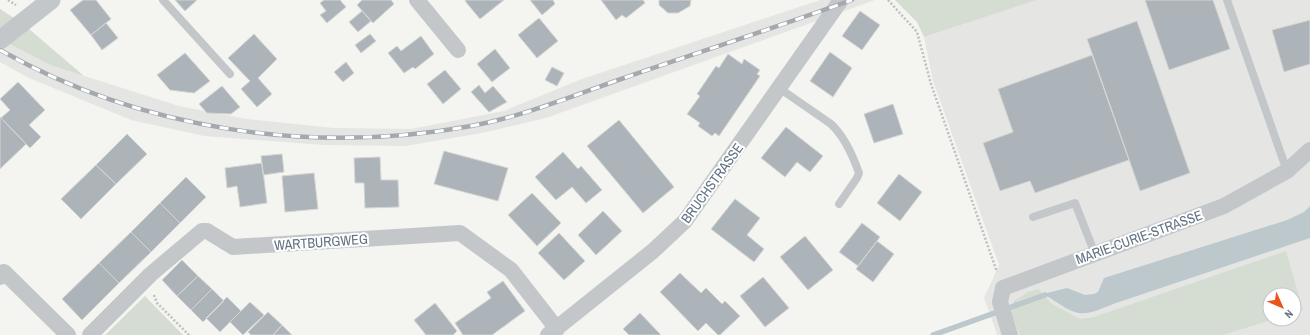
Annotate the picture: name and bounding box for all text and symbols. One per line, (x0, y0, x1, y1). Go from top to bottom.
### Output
street label: BRUCHSTRASSE (677, 140, 747, 226)
street label: MARIE-CURIE-STRASSE (1073, 206, 1205, 268)
street label: WARTBURGWEG (274, 230, 368, 254)
north arrow (1262, 287, 1302, 327)
text: N (1282, 307, 1296, 321)

